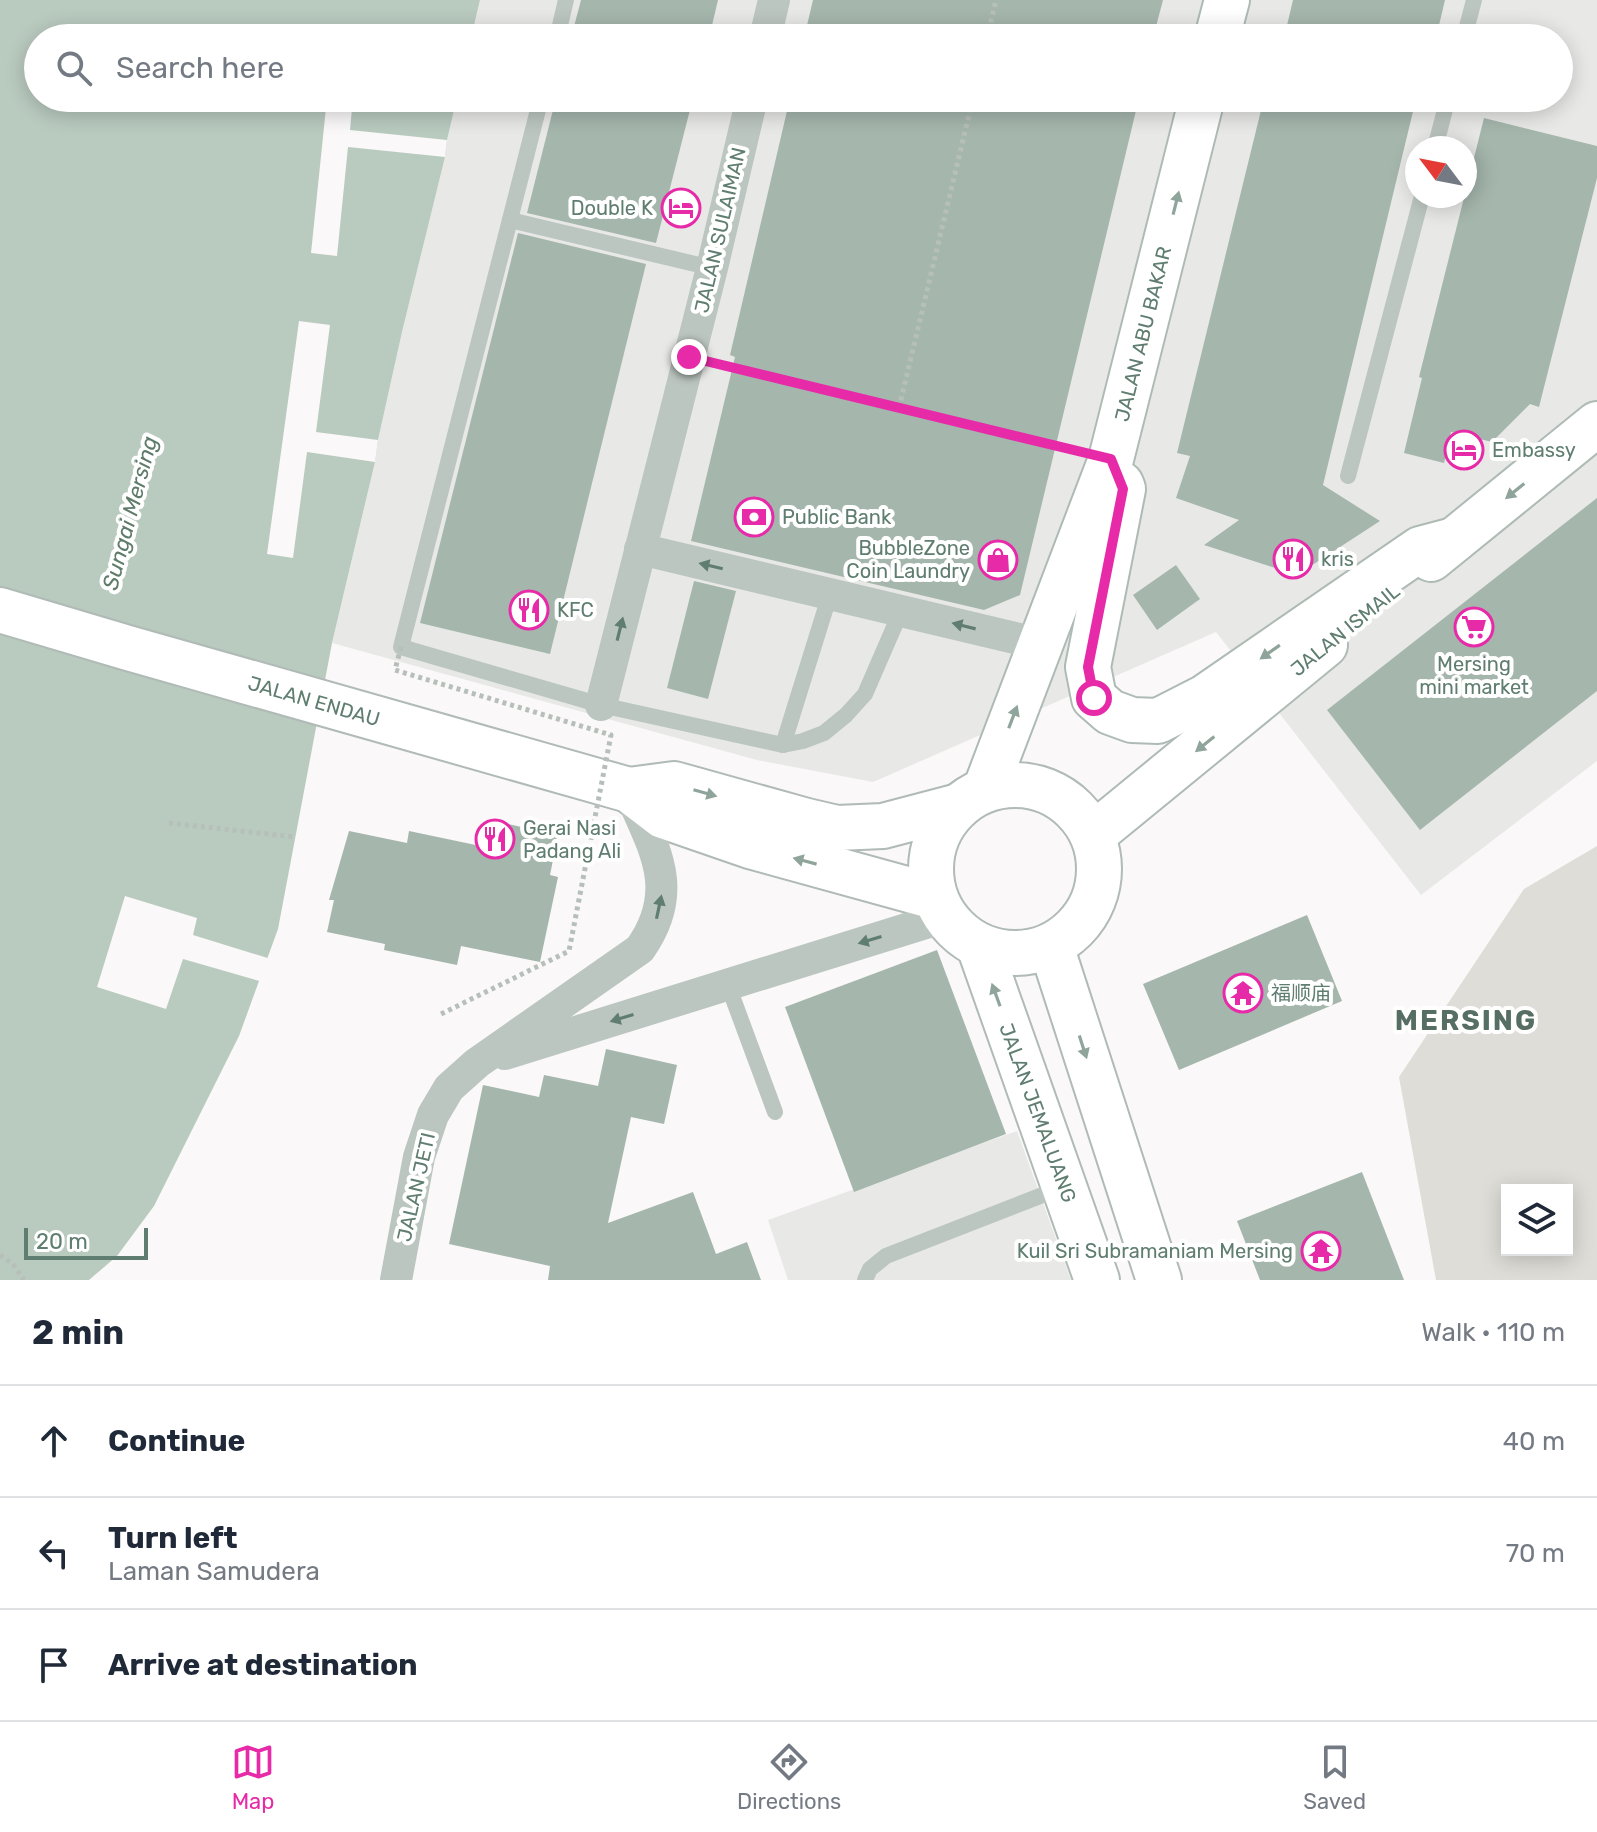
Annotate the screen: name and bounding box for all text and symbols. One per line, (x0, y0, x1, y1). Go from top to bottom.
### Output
search box (24, 24, 1573, 112)
icon: search (52, 46, 96, 90)
text: Search here (116, 50, 284, 86)
north arrow (1405, 136, 1477, 208)
street label: JALAN SULAIMAN (689, 145, 751, 315)
hotel icon: Double K (660, 187, 702, 229)
one-way arrow (1170, 191, 1182, 216)
place label: Double K (571, 196, 653, 220)
street label: JALAN ABU BAKAR (1110, 244, 1176, 424)
route end (671, 339, 707, 375)
hotel icon: Embassy (1443, 429, 1485, 471)
water label: Sungai Mersing (96, 433, 164, 593)
place label: Embassy (1492, 438, 1576, 462)
one-way arrow (1505, 482, 1525, 499)
bank icon: Public Bank (733, 496, 775, 538)
place label: Public Bank (782, 505, 892, 529)
place label: BubbleZone Coin Laundry (846, 536, 970, 583)
restaurant icon: kris (1272, 538, 1314, 580)
shop icon: BubbleZone Coin Laundry (977, 539, 1019, 581)
place label: kris (1321, 547, 1354, 571)
one-way arrow (699, 559, 724, 571)
street label: JALAN ISMAIL (1286, 579, 1404, 681)
restaurant icon: KFC (508, 589, 550, 631)
place label: KFC (557, 598, 594, 622)
supermarket icon: Mersing mini market (1453, 606, 1495, 648)
one-way arrow (614, 617, 627, 642)
one-way arrow (952, 619, 977, 632)
one-way arrow (1259, 644, 1280, 659)
place label: Mersing mini market (1419, 652, 1529, 699)
street label: JALAN ENDAU (245, 671, 383, 731)
route start (1076, 680, 1112, 716)
one-way arrow (1007, 705, 1020, 729)
one-way arrow (1195, 735, 1215, 752)
one-way arrow (694, 787, 718, 800)
place label: Gerai Nasi Padang Ali (523, 816, 621, 863)
restaurant icon: Gerai Nasi Padang Ali (474, 818, 516, 860)
one-way arrow (793, 854, 817, 867)
one-way arrow (653, 894, 666, 919)
one-way arrow (858, 934, 882, 947)
temple icon: 福顺庙 (1222, 972, 1264, 1014)
place label: 福顺庙 (1271, 981, 1331, 1005)
one-way arrow (990, 983, 1002, 1007)
district label: MERSING (1395, 1004, 1537, 1037)
one-way arrow (610, 1012, 634, 1025)
street label: JALAN JEMALUANG (994, 1020, 1082, 1206)
one-way arrow (1078, 1035, 1090, 1059)
street label: JALAN JETI (392, 1130, 440, 1244)
map controls (1501, 1184, 1573, 1256)
button: layers (1501, 1184, 1573, 1256)
scale bar (24, 1224, 148, 1260)
text: 20 m (36, 1228, 88, 1255)
temple icon: Kuil Sri Subramaniam Mersing (1300, 1230, 1342, 1272)
place label: Kuil Sri Subramaniam Mersing (1017, 1239, 1293, 1263)
text: 2 min (32, 1312, 124, 1353)
text: Walk · 110 m (1421, 1317, 1565, 1348)
icon: ahead (32, 1419, 76, 1463)
text: Continue (108, 1423, 245, 1459)
text: 40 m (1503, 1426, 1565, 1457)
text: Turn left (108, 1520, 238, 1556)
icon: left (32, 1531, 76, 1575)
text: 70 m (1506, 1538, 1565, 1569)
text: Laman Samudera (108, 1556, 320, 1587)
icon: arrive (32, 1643, 76, 1687)
text: Arrive at destination (108, 1647, 418, 1683)
tab: Map (231, 1740, 275, 1815)
tab: Directions (737, 1740, 841, 1815)
tab: Saved (1303, 1740, 1366, 1815)

